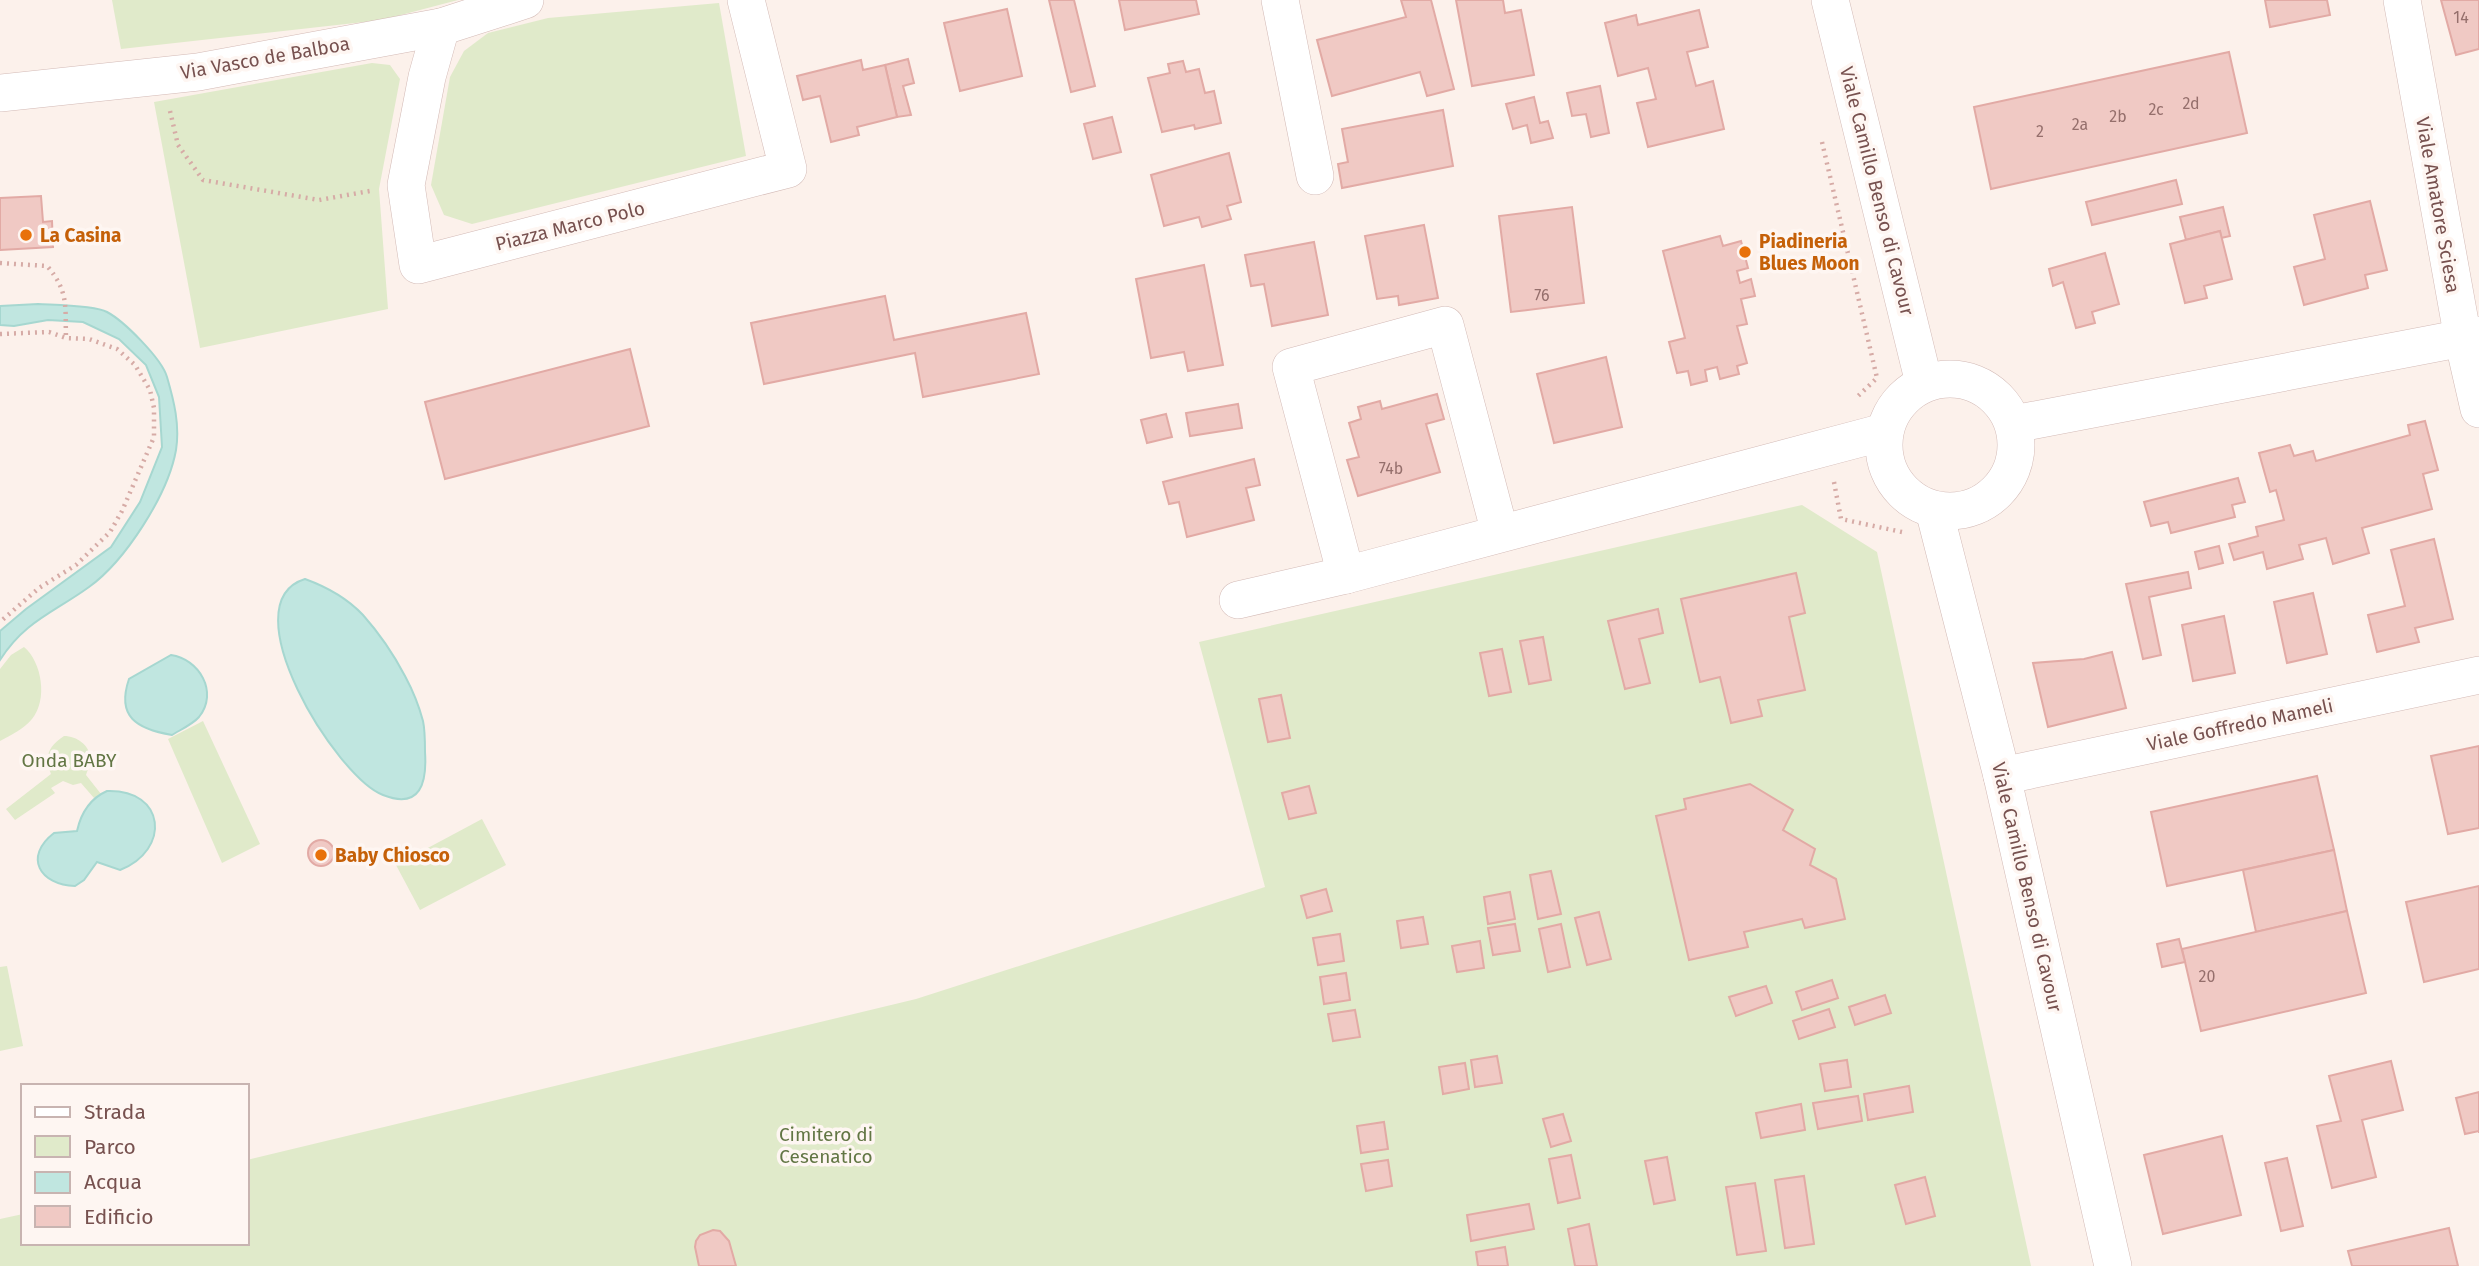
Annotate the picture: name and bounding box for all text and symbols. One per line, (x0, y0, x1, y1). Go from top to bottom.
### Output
house number: 14 (2453, 8, 2469, 27)
street label: Via Vasco de Balboa (179, 32, 351, 84)
street label: Viale Camillo Benso di Cavour (1835, 64, 1919, 318)
house number: 2d (2182, 94, 2200, 113)
house number: 2c (2148, 100, 2164, 119)
house number: 2b (2109, 107, 2127, 126)
house number: 2a (2072, 115, 2088, 134)
street label: Viale Amatore Sciesa (2411, 115, 2465, 295)
house number: 2 (2036, 122, 2044, 141)
street label: Piazza Marco Polo (493, 196, 647, 256)
place label: La Casina (40, 224, 121, 247)
marker: La Casina (18, 227, 34, 243)
place label: Piadineria Blues Moon (1759, 230, 1860, 275)
marker: Piadineria Blues Moon (1737, 244, 1753, 260)
house number: 76 (1534, 286, 1550, 305)
house number: 74b (1379, 459, 1403, 478)
street label: Viale Goffredo Mameli (2145, 694, 2335, 756)
park label: Onda BABY (22, 749, 117, 772)
street label: Viale Camillo Benso di Cavour (1987, 760, 2067, 1015)
place label: Baby Chiosco (335, 844, 450, 867)
marker: Baby Chiosco (313, 847, 329, 863)
house number: 20 (2199, 967, 2215, 986)
legend (21, 1084, 248, 1245)
text: Strada (84, 1099, 146, 1125)
park label: Cimitero di Cesenatico (779, 1123, 873, 1168)
text: Parco (84, 1134, 136, 1160)
text: Acqua (84, 1169, 142, 1195)
text: Edificio (84, 1204, 154, 1230)

